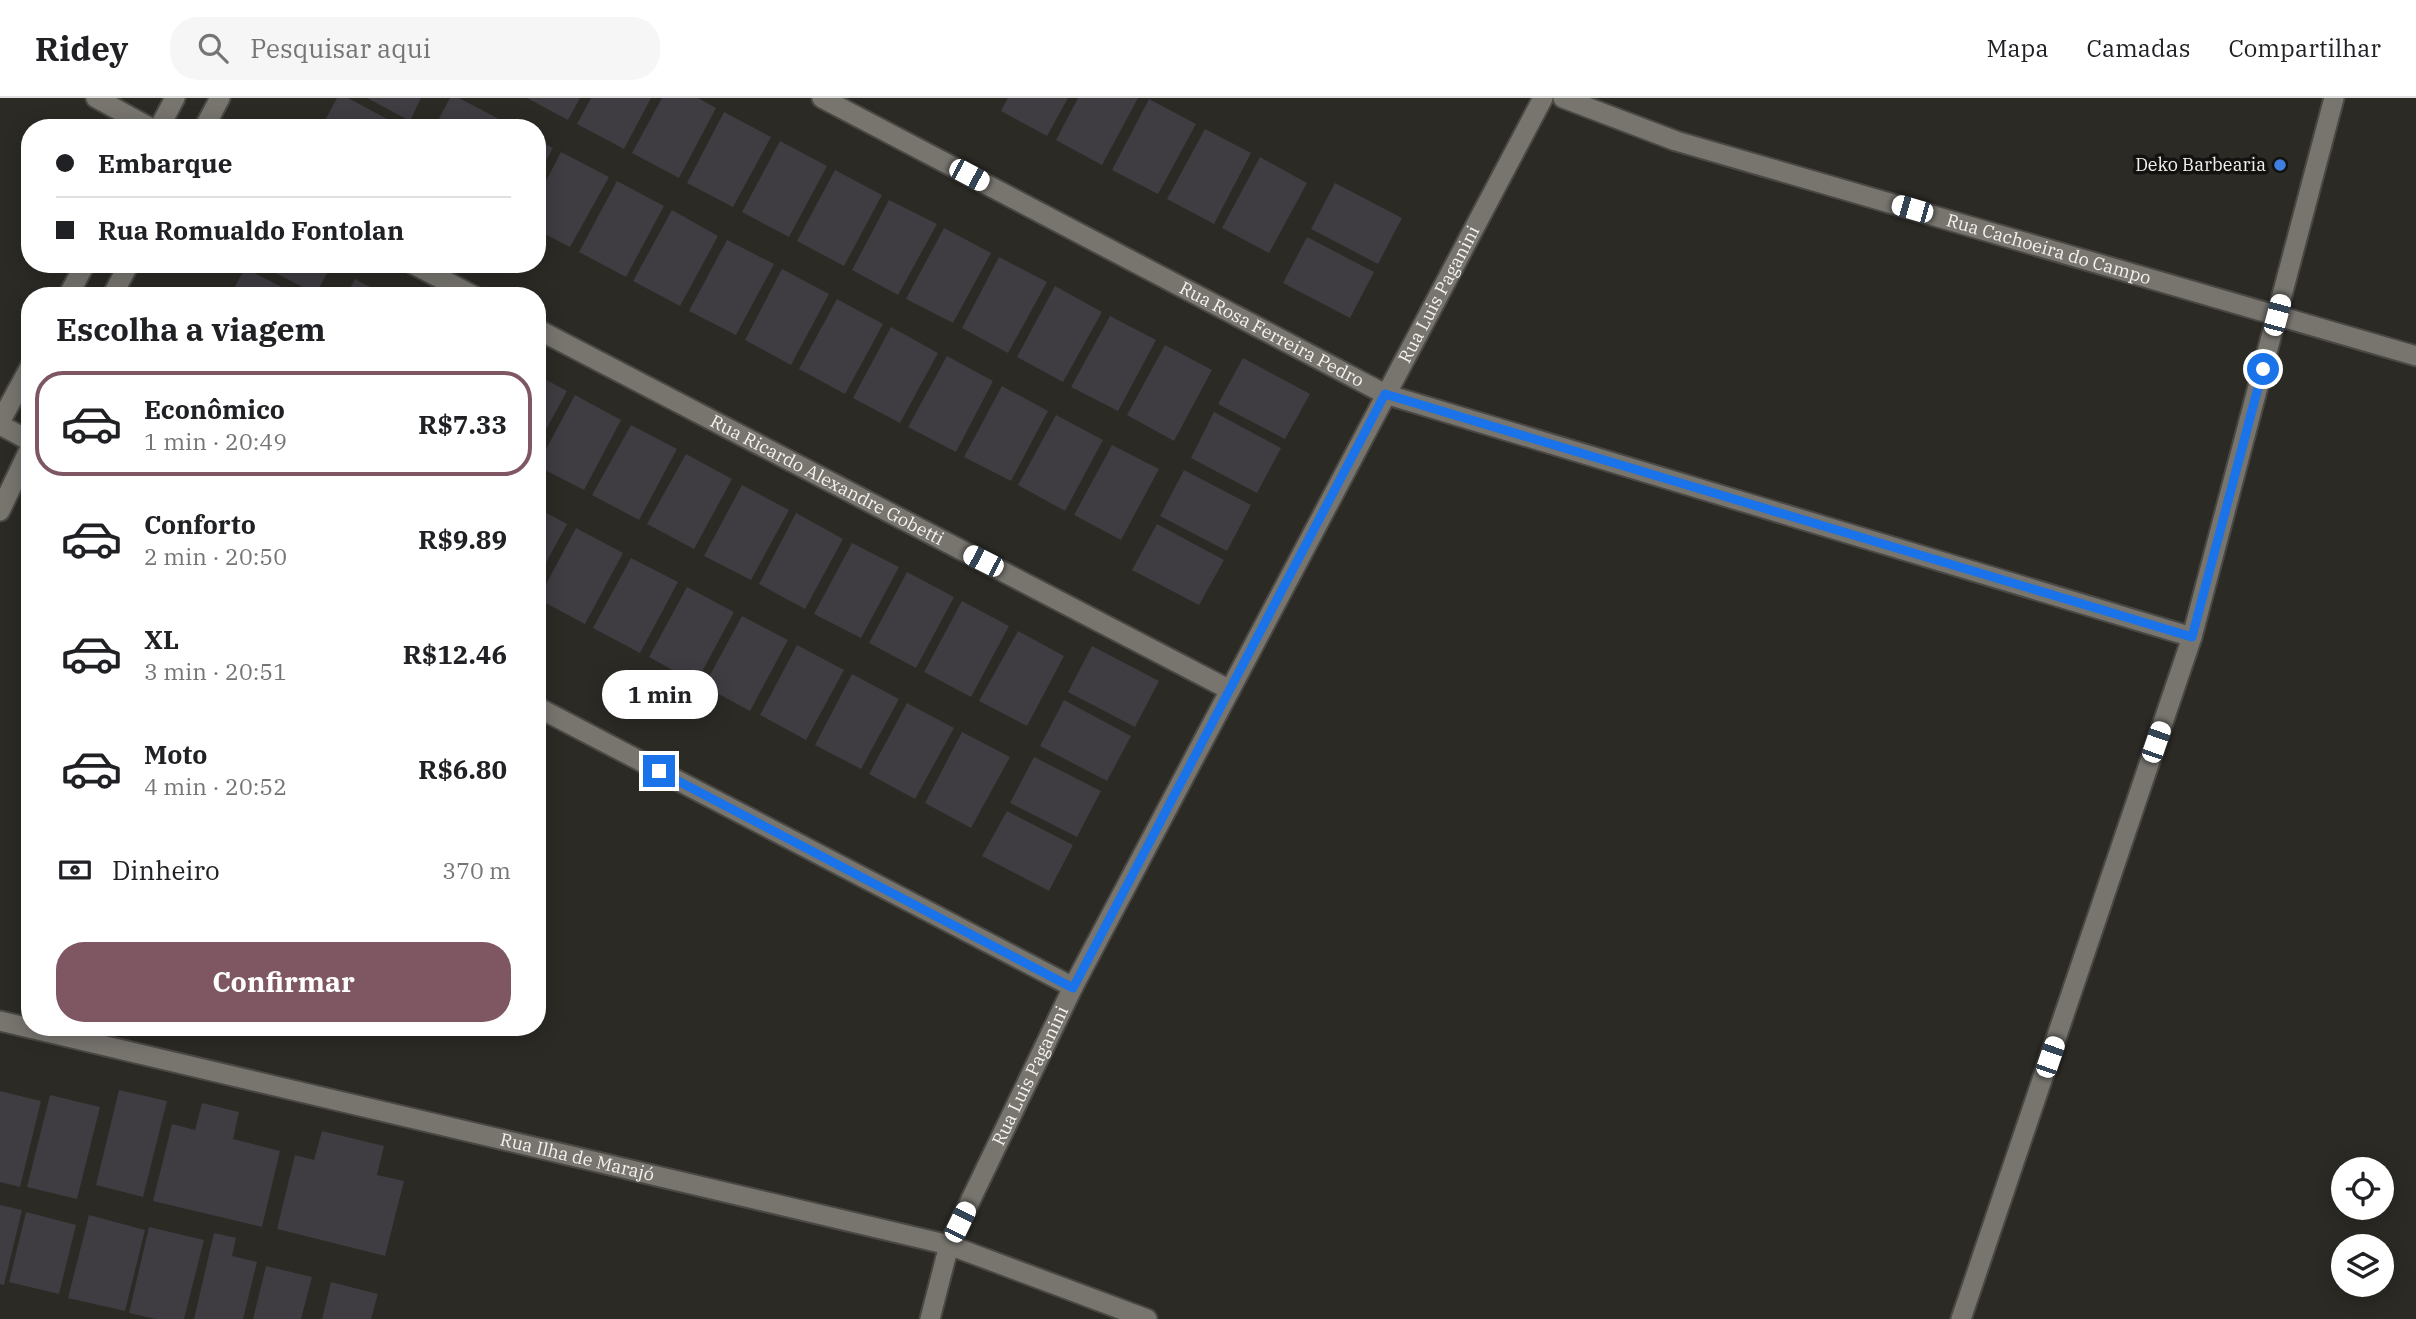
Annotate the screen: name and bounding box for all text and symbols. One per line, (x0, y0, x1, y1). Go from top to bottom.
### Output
search box (170, 17, 660, 80)
text: Ridey (35, 27, 128, 70)
icon: search (194, 29, 232, 67)
text: Pesquisar aqui (250, 31, 431, 65)
text: Mapa (1986, 32, 2049, 64)
text: Camadas (2087, 32, 2190, 64)
text: Compartilhar (2228, 32, 2381, 64)
text: Embarque (98, 146, 232, 180)
place label: Deko Barbearia (2135, 153, 2266, 176)
car (946, 156, 993, 194)
marker: Deko Barbearia (2272, 157, 2288, 173)
car (1889, 193, 1936, 225)
street label: Rua Cachoeira do Campo (1944, 208, 2154, 289)
text: Rua Romualdo Fontolan (98, 213, 404, 247)
street label: Rua Luis Paganini (1393, 221, 1485, 367)
street label: Rua Rosa Ferreira Pedro (1176, 276, 1368, 392)
car (2262, 292, 2293, 338)
text: Escolha a viagem (56, 308, 326, 350)
route start (2247, 353, 2279, 385)
icon: car (60, 392, 123, 455)
text: Econômico (144, 392, 285, 426)
text: R$7.33 (418, 407, 507, 441)
street label: Rua Ricardo Alexandre Gobetti (706, 409, 948, 550)
text: 1 min · 20:49 (144, 426, 287, 456)
icon: car (60, 507, 123, 570)
text: Conforto (144, 507, 256, 541)
text: R$9.89 (418, 522, 507, 556)
text: 2 min · 20:50 (144, 541, 287, 571)
car (960, 542, 1007, 580)
icon: car (60, 622, 123, 685)
text: XL (144, 622, 179, 656)
text: R$12.46 (403, 637, 507, 671)
text: 3 min · 20:51 (144, 656, 287, 686)
callout: 1 min (601, 670, 717, 718)
text: 1 min (628, 679, 692, 709)
car (2140, 719, 2173, 765)
icon: car (60, 737, 123, 800)
text: Moto (144, 737, 207, 771)
text: R$6.80 (418, 752, 507, 786)
route end (643, 755, 675, 787)
text: 4 min · 20:52 (144, 771, 287, 801)
icon: cash (56, 851, 94, 889)
text: Dinheiro (112, 853, 220, 887)
text: 370 m (442, 855, 511, 885)
button: Confirmar (56, 942, 511, 1022)
street label: Rua Luis Paganini (986, 1002, 1073, 1149)
car (2034, 1034, 2067, 1080)
street label: Rua Ilha de Marajó (498, 1127, 657, 1186)
map controls (2331, 1157, 2394, 1297)
button: locate (2331, 1157, 2394, 1220)
car (942, 1199, 979, 1245)
button: layers (2331, 1234, 2394, 1297)

